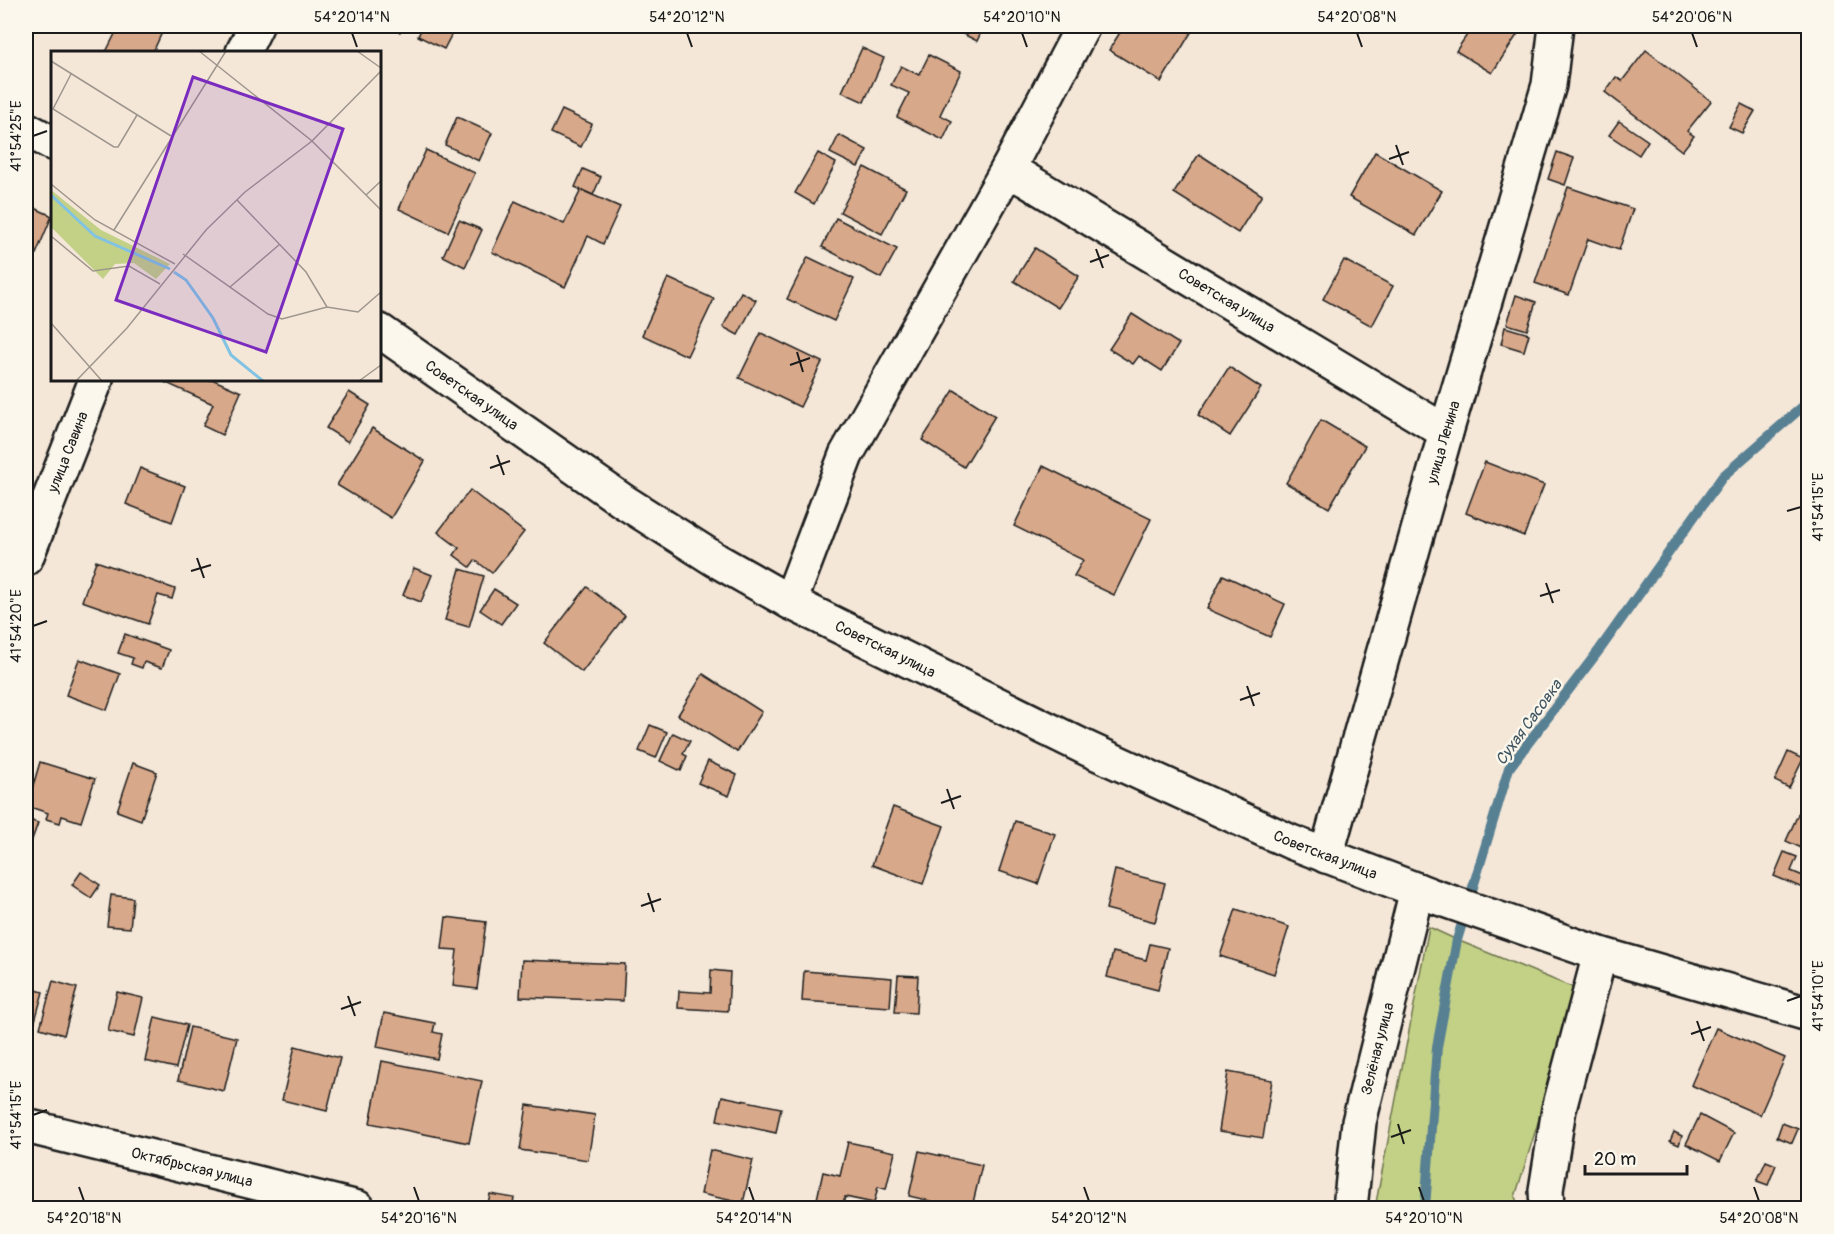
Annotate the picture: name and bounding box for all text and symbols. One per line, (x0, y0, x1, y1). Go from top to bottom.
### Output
text: 54°20'14"N (314, 8, 390, 27)
text: 54°20'12"N (649, 8, 725, 27)
text: 54°20'10"N (983, 8, 1061, 27)
text: 54°20'08"N (1317, 8, 1397, 27)
text: 54°20'06"N (1652, 8, 1732, 27)
inset map (51, 51, 381, 381)
text: 41°54'25"E (7, 100, 26, 172)
street label: Советская улица (1174, 264, 1278, 337)
street label: Советская улица (421, 356, 522, 435)
street label: улица Ленина (1422, 399, 1465, 487)
street label: улица Савина (43, 409, 93, 496)
text: 41°54'15"E (1809, 472, 1828, 541)
text: 41°54'20"E (7, 589, 26, 663)
street label: Советская улица (832, 617, 938, 682)
water label: Сухая Сасовка (1491, 675, 1567, 769)
street label: Советская улица (1270, 826, 1380, 884)
text: 41°54'10"E (1809, 960, 1828, 1031)
street label: Зелёная улица (1357, 1001, 1398, 1097)
text: 41°54'15"E (7, 1080, 26, 1149)
scale bar (1585, 1138, 1687, 1176)
street label: Октябрьская улица (129, 1143, 255, 1192)
text: 20 m (1594, 1148, 1636, 1171)
text: 54°20'18"N (47, 1209, 121, 1228)
text: 54°20'16"N (381, 1209, 457, 1228)
text: 54°20'14"N (716, 1209, 792, 1228)
text: 54°20'12"N (1051, 1209, 1127, 1228)
text: 54°20'10"N (1385, 1209, 1463, 1228)
text: 54°20'08"N (1719, 1209, 1799, 1228)

